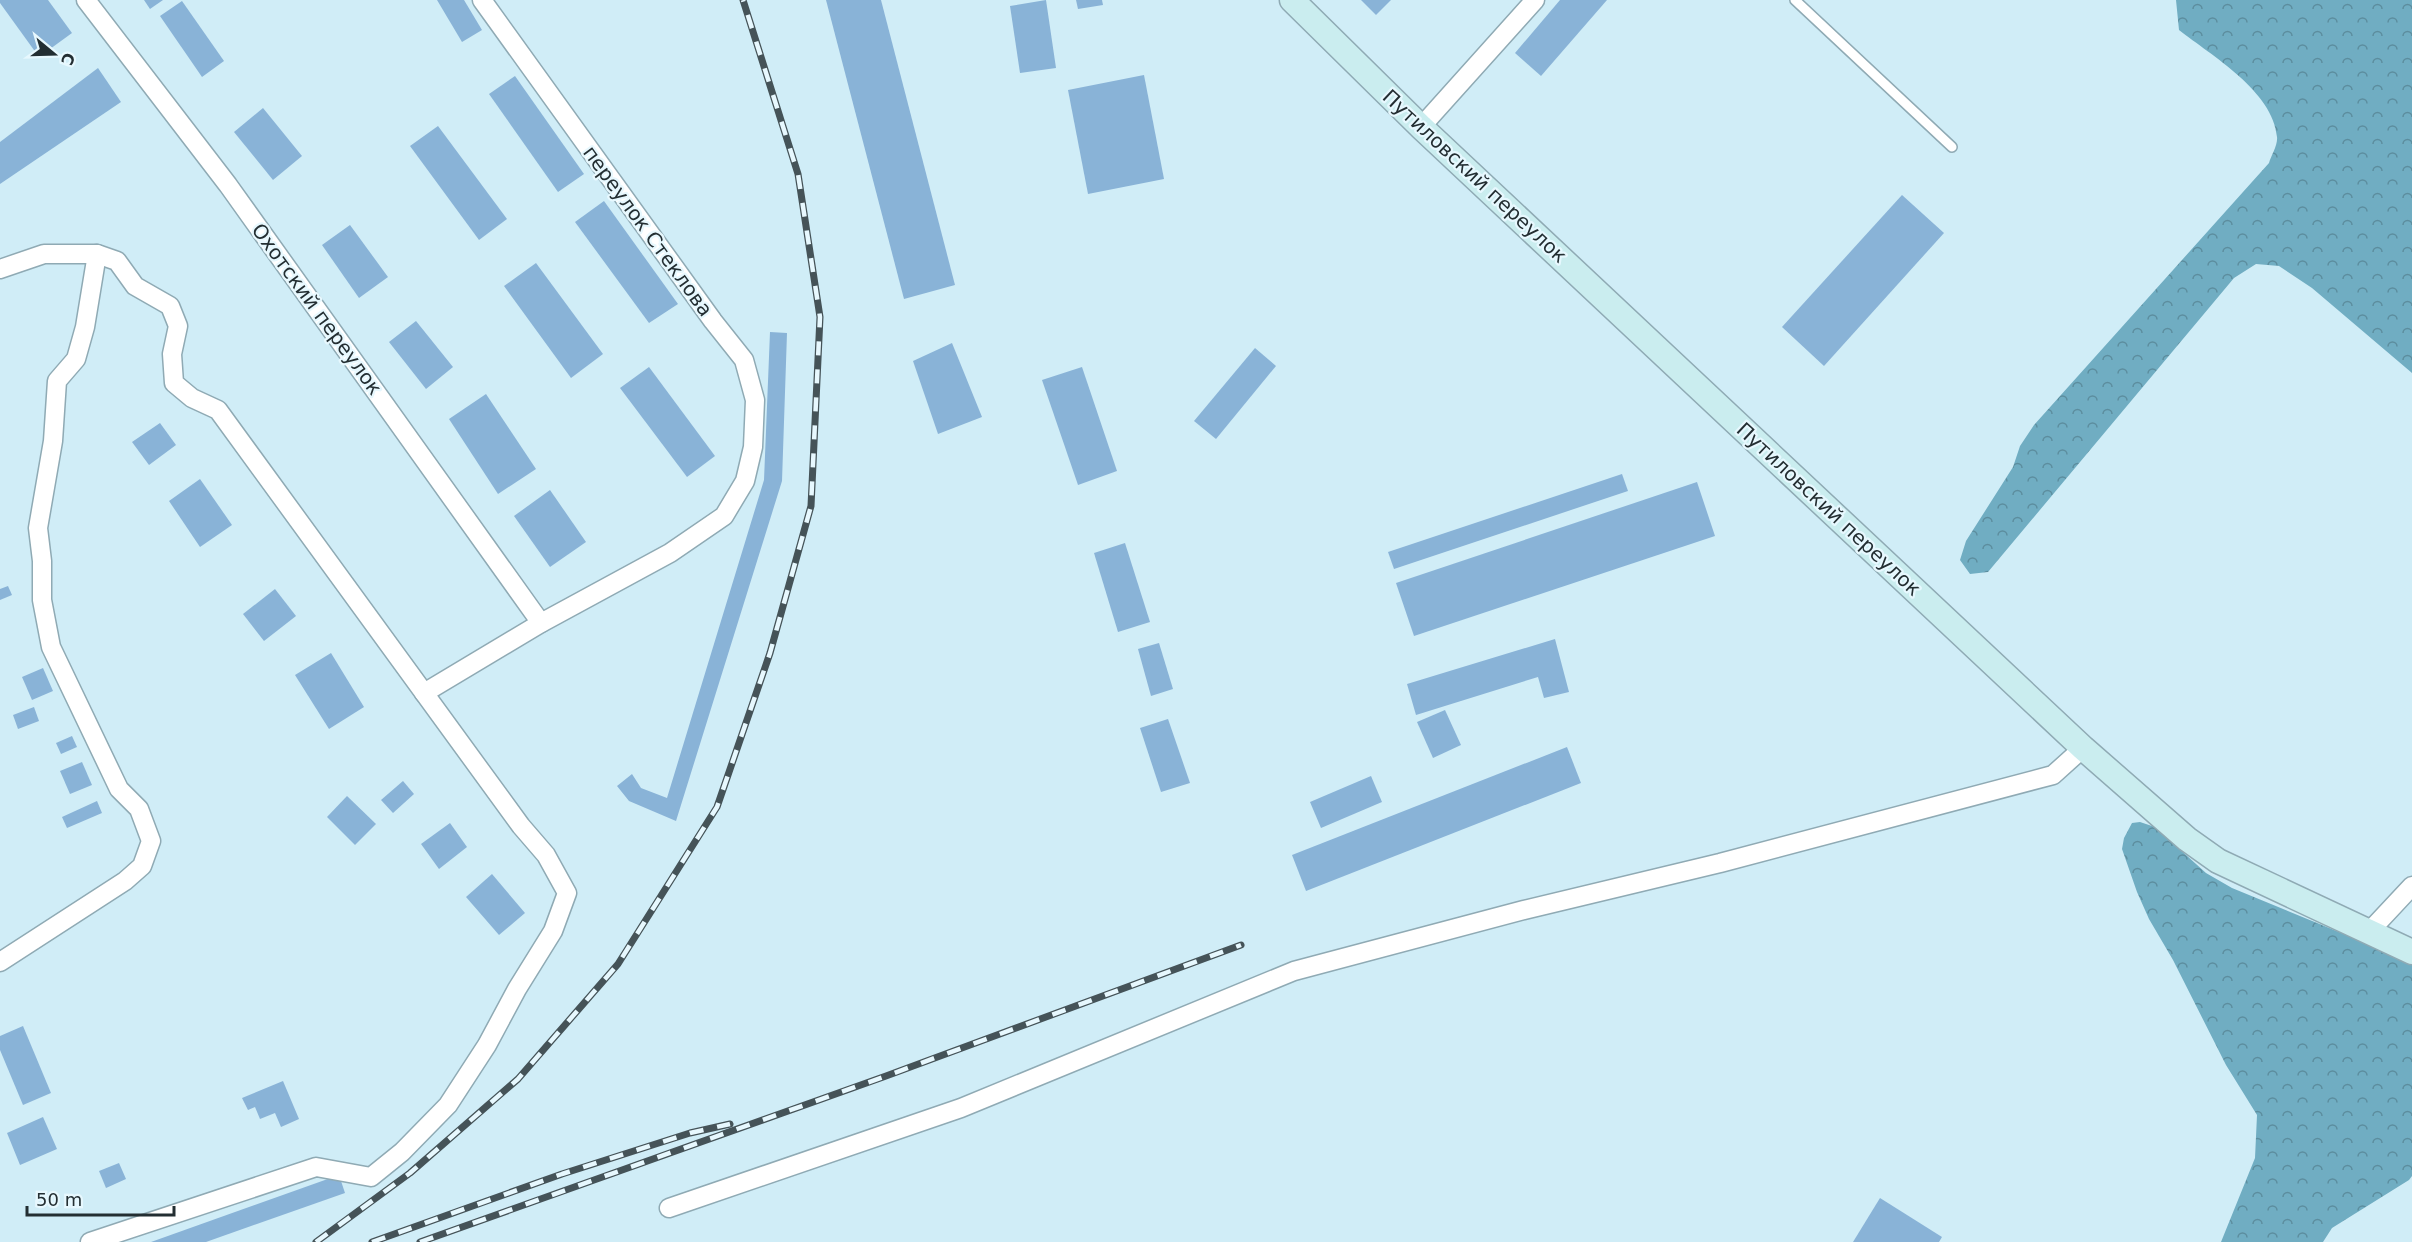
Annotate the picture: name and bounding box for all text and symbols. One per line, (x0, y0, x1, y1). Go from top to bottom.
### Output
north arrow (24, 24, 84, 84)
text: С (57, 50, 79, 67)
street label: Путиловский переулок (1378, 84, 1572, 268)
street label: переулок Стеклова (578, 141, 718, 321)
street label: Охотский переулок (247, 219, 387, 399)
street label: Путиловский переулок (1732, 417, 1926, 601)
scale bar (27, 1179, 174, 1217)
text: 50 m (36, 1189, 82, 1210)

